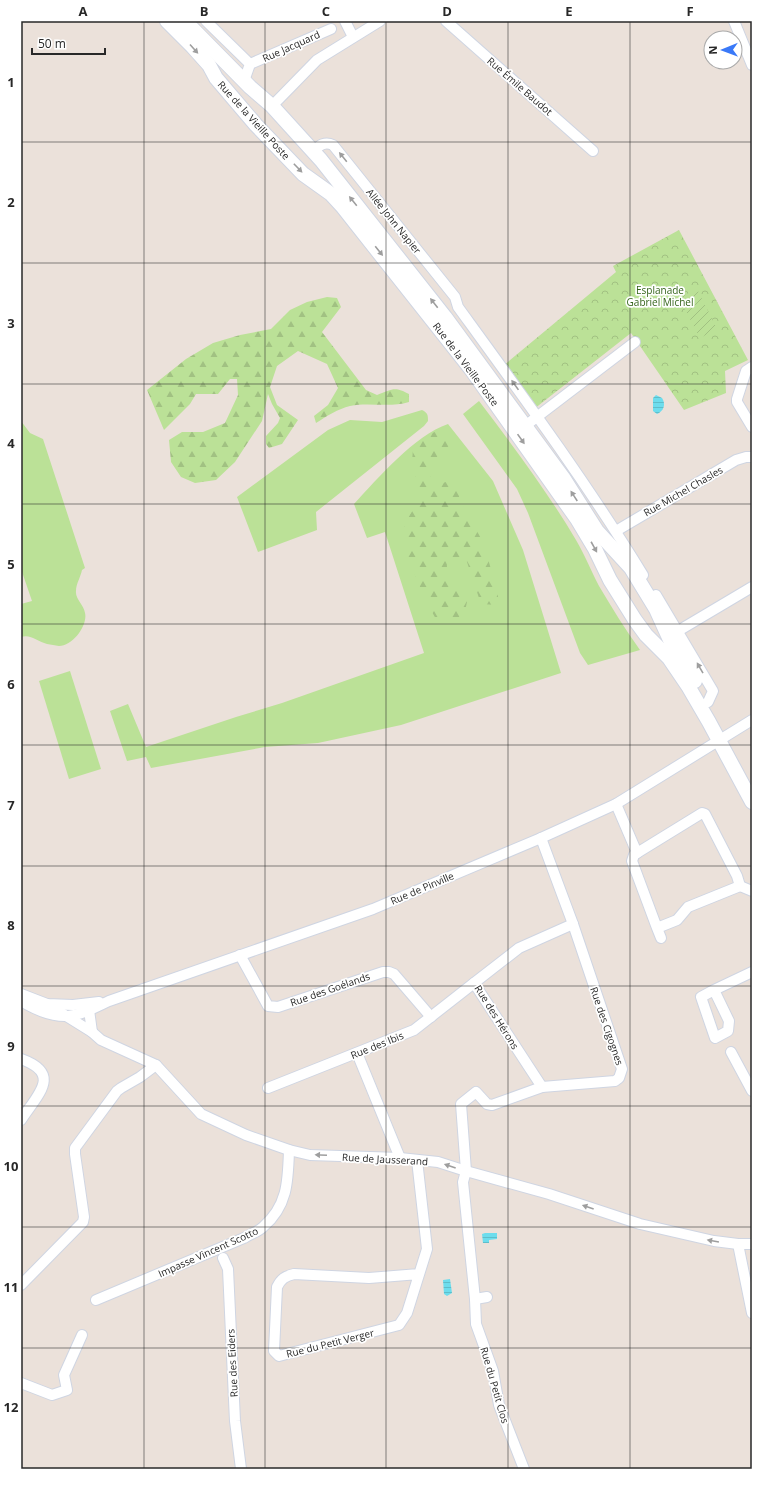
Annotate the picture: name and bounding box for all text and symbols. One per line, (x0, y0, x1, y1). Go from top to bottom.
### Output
text: A (79, 2, 88, 20)
text: B (200, 2, 209, 20)
text: C (322, 2, 330, 20)
text: D (442, 2, 452, 20)
text: E (565, 2, 573, 20)
text: F (686, 2, 694, 20)
street label: Rue Jacquard (260, 27, 322, 65)
scale bar (32, 30, 105, 56)
north arrow (703, 30, 743, 70)
text: 50 m (38, 35, 66, 52)
one-way arrow (190, 44, 199, 54)
text: N (705, 46, 720, 55)
street label: Rue Émile Baudot (484, 54, 556, 119)
text: 1 (7, 73, 15, 91)
street label: Rue de la Vieille Poste (215, 78, 293, 163)
one-way arrow (338, 151, 347, 162)
one-way arrow (293, 163, 302, 173)
street label: Allée John Napier (363, 185, 425, 257)
text: 2 (7, 193, 15, 211)
one-way arrow (348, 195, 357, 206)
one-way arrow (375, 246, 383, 257)
park label: Esplanade Gabriel Michel (627, 283, 693, 309)
one-way arrow (429, 297, 438, 308)
text: 3 (7, 314, 15, 332)
street label: Rue de la Vieille Poste (430, 319, 502, 409)
one-way arrow (511, 380, 519, 390)
text: 4 (7, 434, 15, 452)
one-way arrow (517, 434, 525, 445)
street label: Rue Michel Chasles (641, 462, 725, 519)
one-way arrow (571, 490, 578, 502)
one-way arrow (590, 541, 597, 553)
text: 5 (7, 555, 15, 573)
one-way arrow (696, 662, 703, 674)
text: 6 (7, 675, 15, 693)
text: 7 (7, 796, 15, 814)
street label: Rue de Pinville (388, 868, 456, 908)
text: 8 (7, 916, 15, 934)
street label: Rue des Goélands (288, 969, 372, 1009)
street label: Rue des Hérons (472, 982, 523, 1052)
street label: Rue des Cigognes (587, 985, 627, 1067)
street label: Rue des Ibis (348, 1028, 406, 1062)
text: 9 (7, 1037, 15, 1055)
street label: Rue de Jausserand (342, 1150, 428, 1168)
one-way arrow (314, 1152, 327, 1158)
text: 10 (4, 1157, 18, 1175)
one-way arrow (444, 1163, 456, 1169)
one-way arrow (581, 1204, 593, 1210)
street label: Impasse Vincent Scotto (156, 1224, 260, 1280)
one-way arrow (707, 1238, 719, 1244)
text: 11 (4, 1278, 18, 1296)
street label: Rue du Petit Verger (285, 1325, 375, 1361)
street label: Rue des Eiders (223, 1328, 241, 1397)
street label: Rue du Petit Clos (477, 1345, 513, 1425)
text: 12 (4, 1398, 19, 1416)

